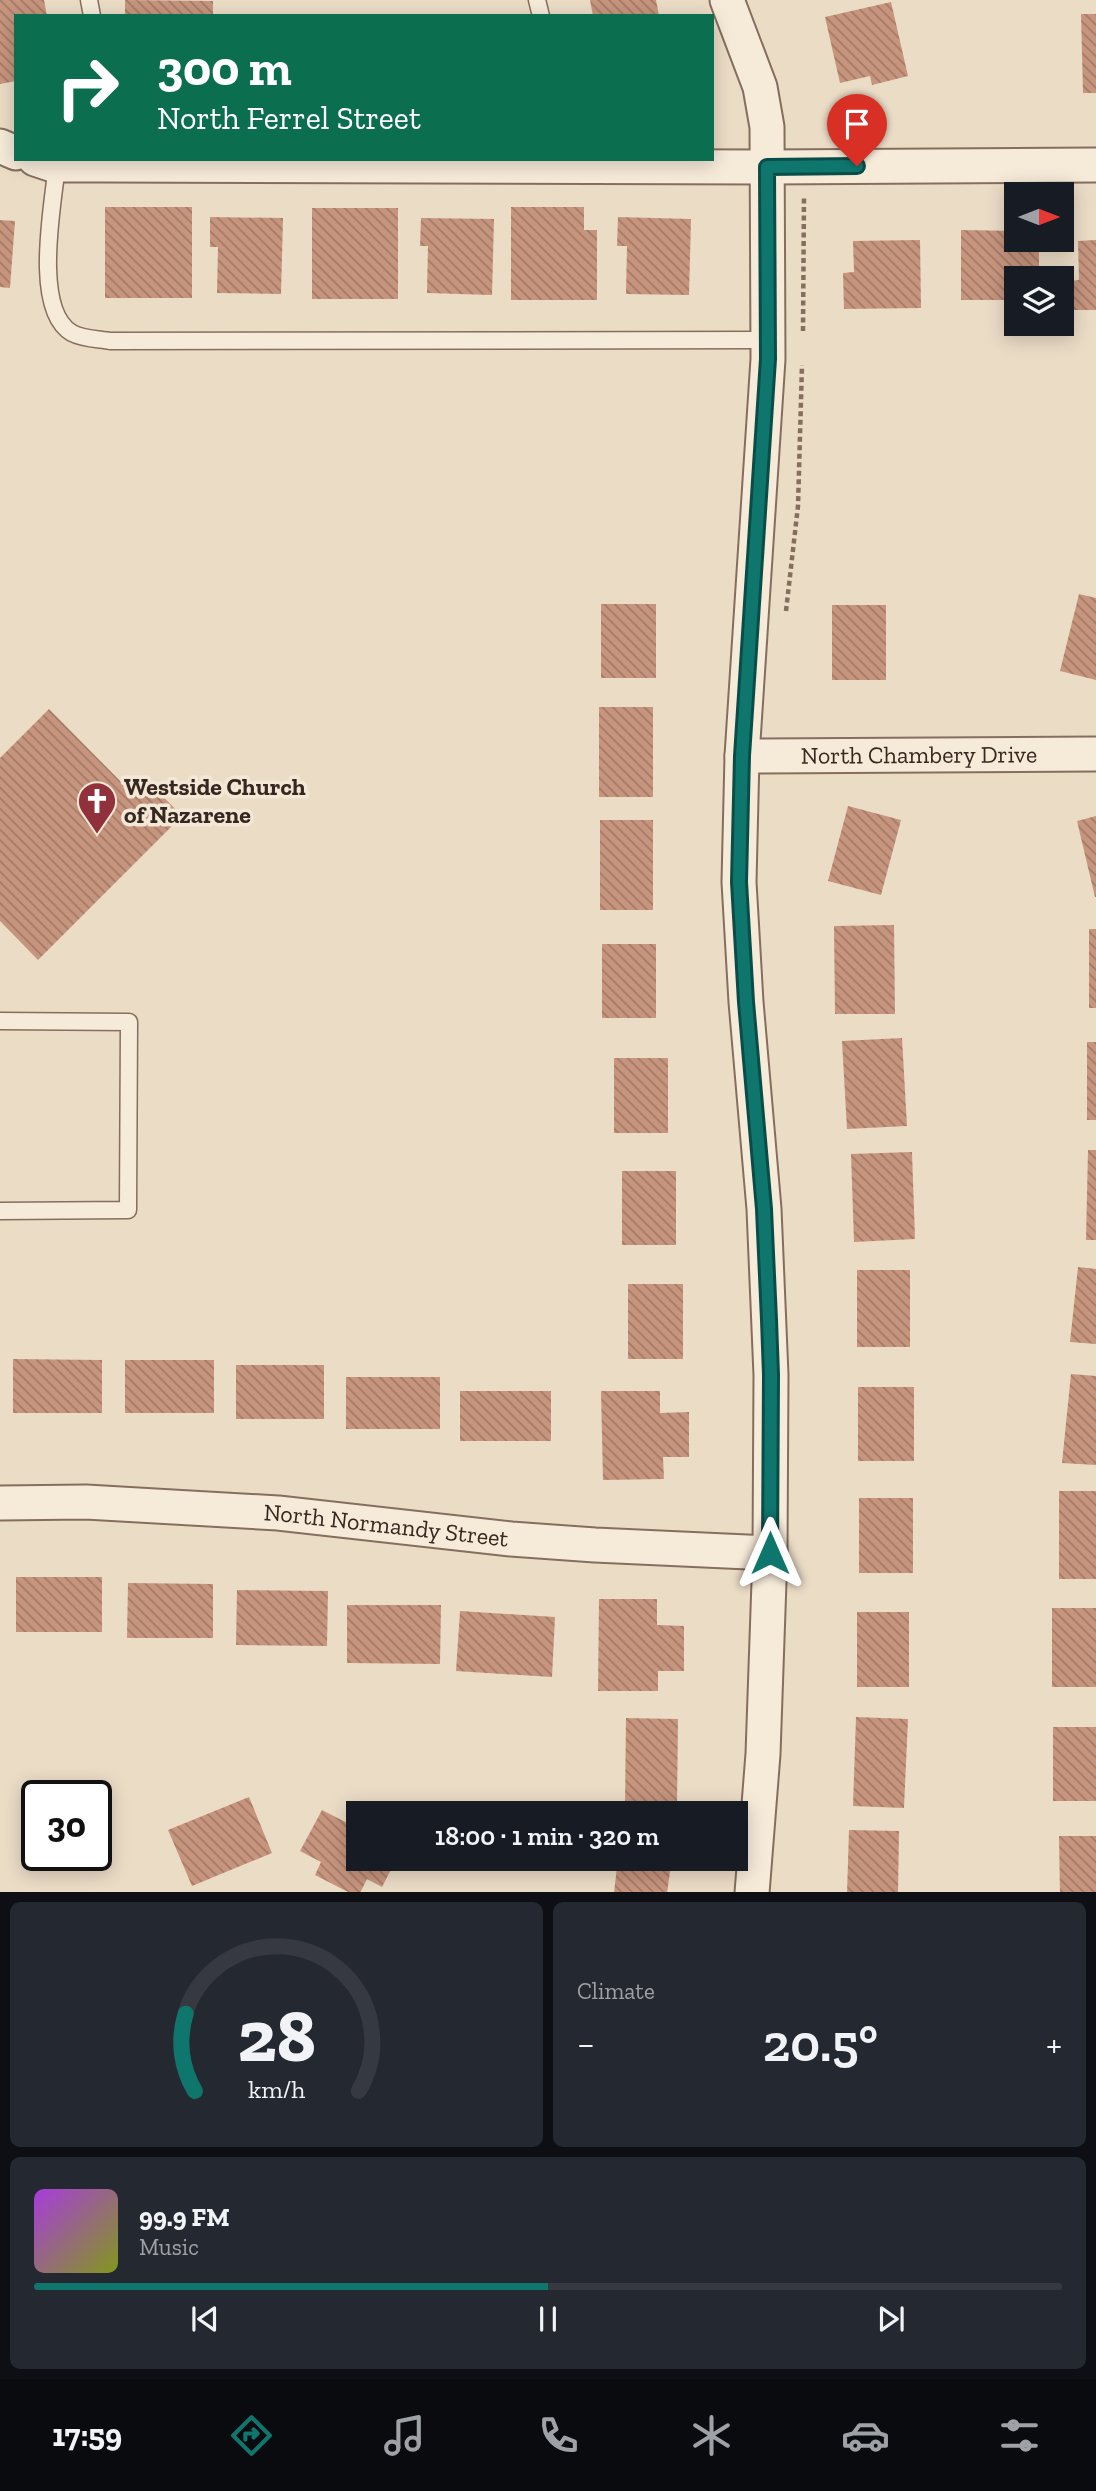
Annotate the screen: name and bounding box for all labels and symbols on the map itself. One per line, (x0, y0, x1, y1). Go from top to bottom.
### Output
pin (827, 94, 887, 166)
north arrow (1004, 182, 1074, 252)
street label: North Chambery Drive (801, 739, 1037, 770)
place label: Westside Church of Nazarene (124, 772, 306, 829)
church icon: Westside Church of Nazarene (76, 780, 118, 835)
street label: North Normandy Street (263, 1497, 510, 1553)
position arrow (733, 1516, 807, 1590)
speed limit sign: 30 (21, 1780, 112, 1871)

